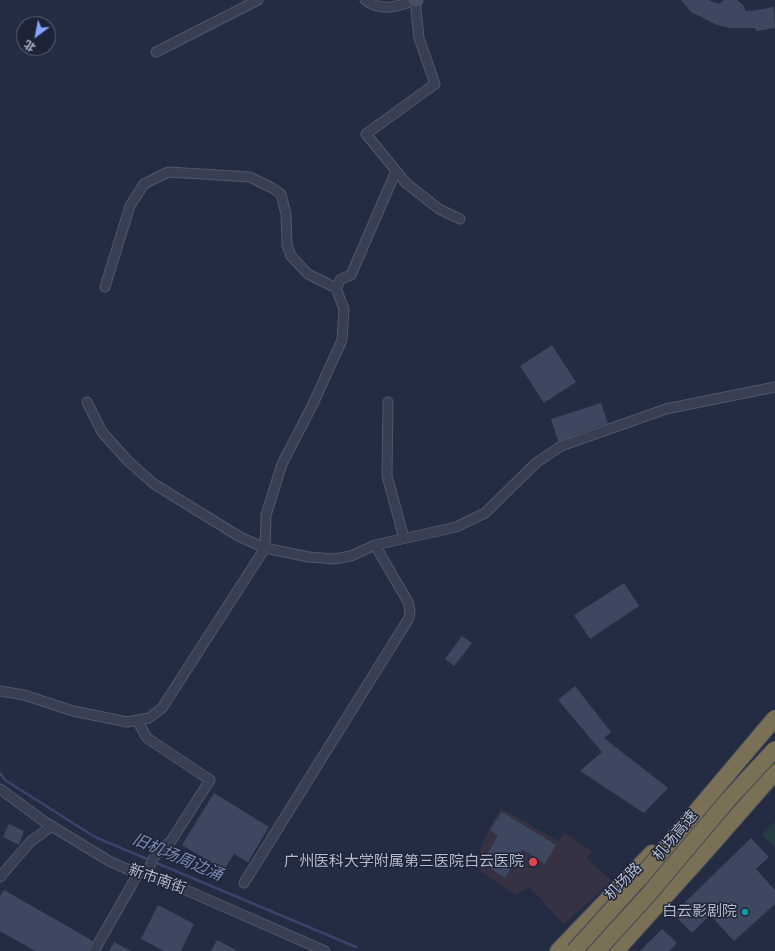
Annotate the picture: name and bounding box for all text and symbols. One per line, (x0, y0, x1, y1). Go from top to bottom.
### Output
north arrow (16, 16, 56, 56)
text: 北 (22, 37, 38, 54)
street label: 机场高速 (650, 807, 702, 865)
water label: 旧机场周边涌 (129, 830, 225, 886)
place label: 广州医科大学附属第三医院白云医院 (284, 853, 524, 871)
marker: 广州医科大学附属第三医院白云医院 (527, 856, 539, 868)
street label: 机场路 (602, 860, 646, 904)
street label: 新市南街 (126, 861, 188, 899)
place label: 白云影剧院 (662, 903, 737, 921)
marker: 白云影剧院 (740, 907, 750, 917)

